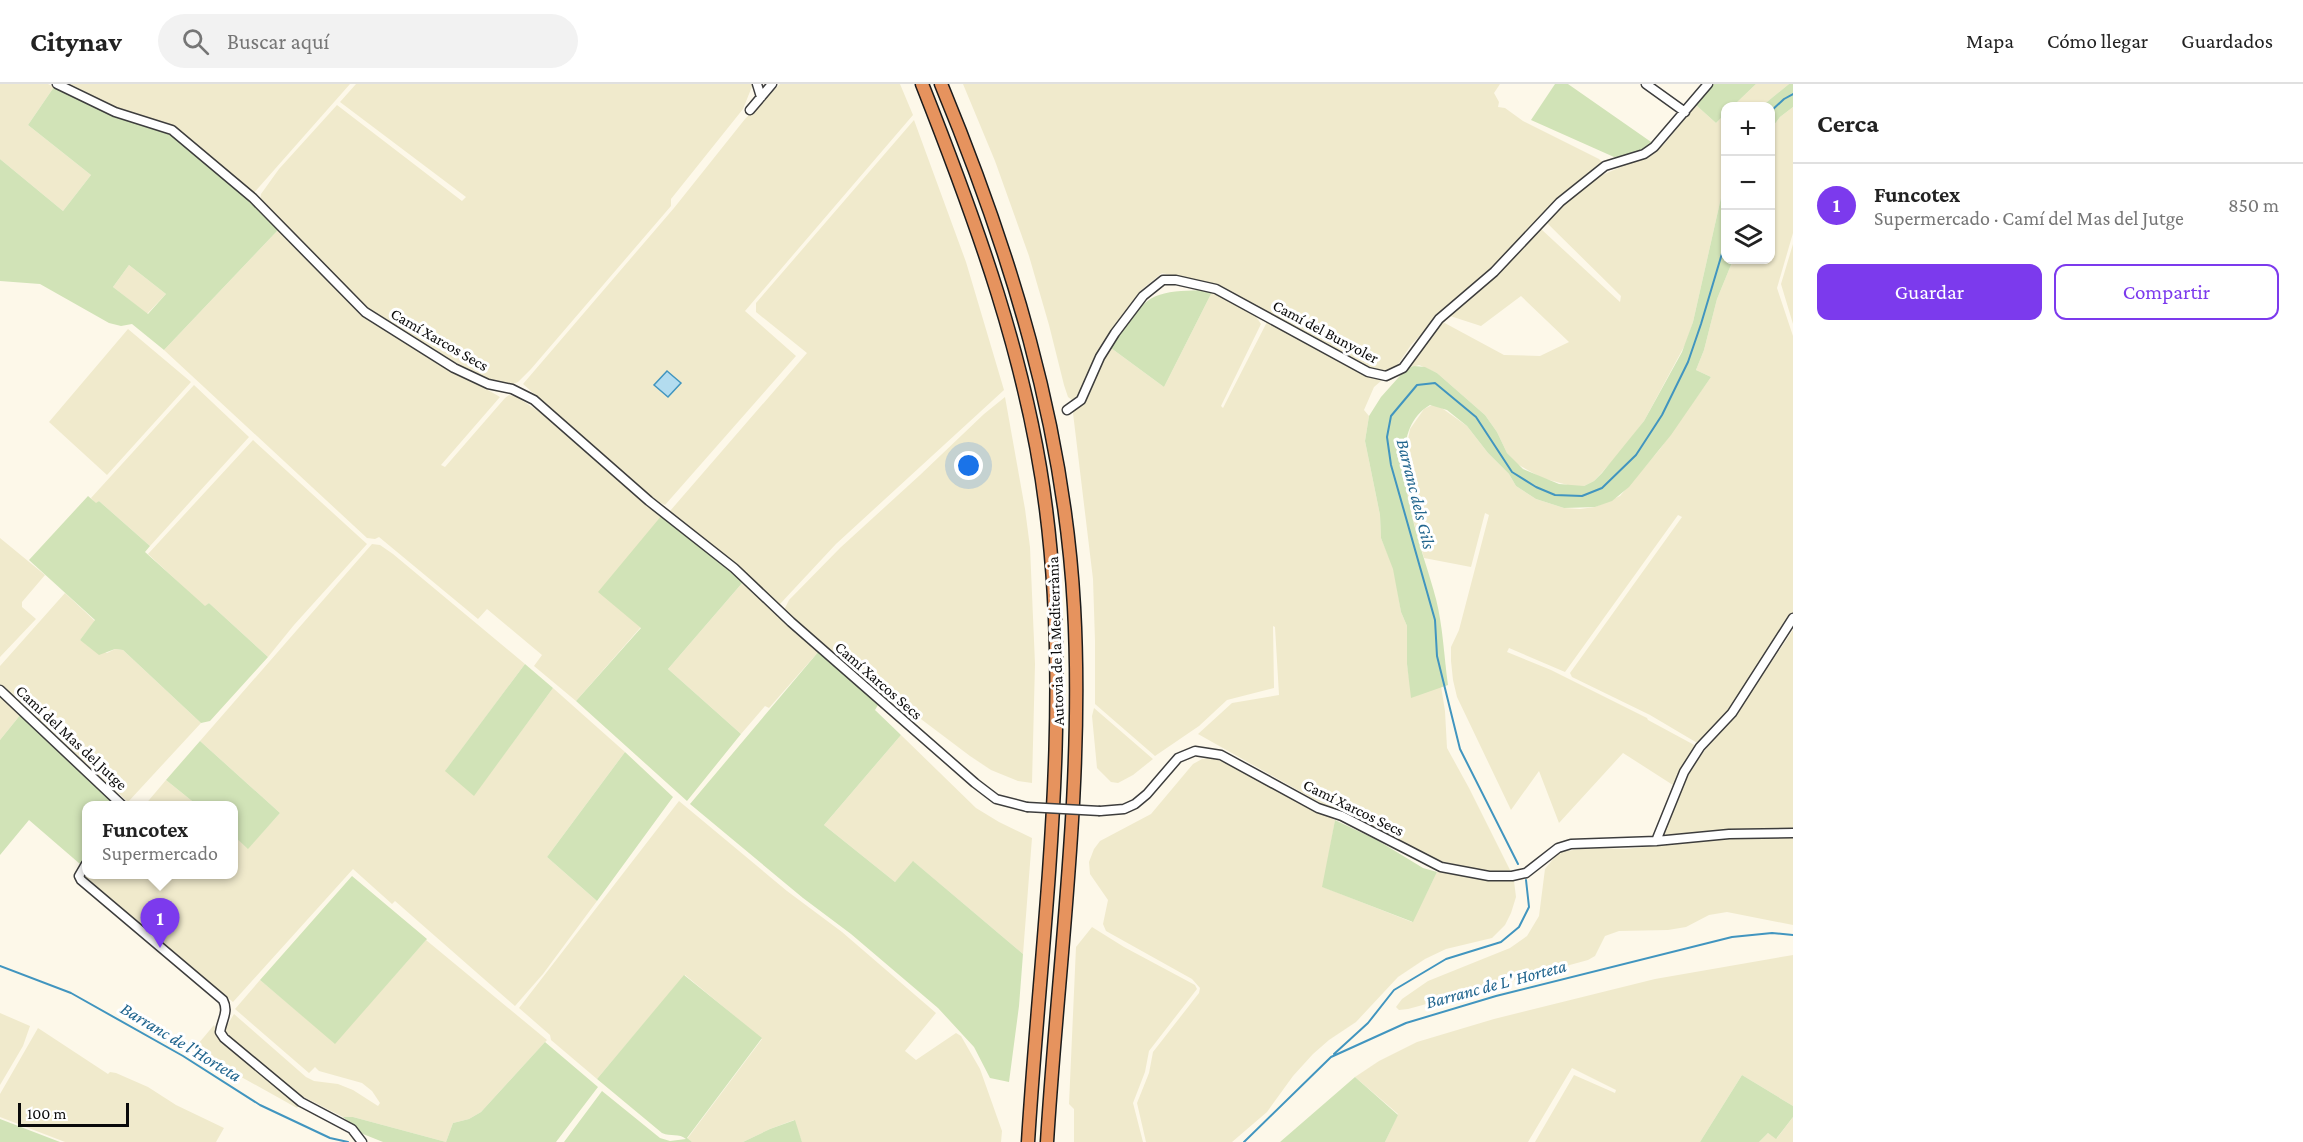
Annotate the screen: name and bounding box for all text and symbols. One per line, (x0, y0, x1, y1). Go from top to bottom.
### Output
search box (158, 14, 578, 68)
icon: search (179, 25, 212, 58)
text: Citynav (30, 26, 122, 57)
text: Buscar aquí (227, 29, 329, 54)
text: Mapa (1966, 29, 2014, 53)
text: Cómo llegar (2047, 29, 2148, 53)
text: Guardados (2181, 29, 2273, 53)
map controls (1721, 102, 1775, 264)
button: + (1721, 102, 1775, 156)
text: Cerca (1817, 109, 1879, 138)
button: − (1721, 156, 1775, 210)
text: Funcotex (1874, 182, 1960, 207)
text: 1 (1833, 194, 1840, 216)
text: 850 m (2228, 194, 2279, 216)
text: Supermercado · Camí del Mas del Jutge (1874, 207, 2184, 229)
button: layers (1721, 210, 1775, 264)
button: Guardar (1817, 264, 2042, 320)
button: Compartir (2054, 264, 2279, 320)
street label: Camí del Bunyoler (1269, 296, 1382, 368)
street label: Camí Xarcos Secs (388, 305, 492, 374)
water label: Barranc dels Gils (1393, 437, 1439, 551)
your location (954, 451, 983, 480)
street label: Autovia de la Mediterrània (1044, 555, 1067, 726)
street label: Camí Xarcos Secs (832, 638, 926, 723)
street label: Camí del Mas del Jutge (12, 682, 131, 794)
street label: Camí Xarcos Secs (1301, 776, 1407, 839)
popup (82, 801, 238, 879)
text: Funcotex (102, 817, 188, 842)
text: Supermercado (102, 842, 218, 864)
pin: 1 (140, 898, 180, 948)
water label: Barranc de L' Horteta (1424, 955, 1569, 1012)
water label: Barranc de l'Horteta (117, 998, 245, 1086)
scale bar (18, 1100, 129, 1128)
text: 100 m (27, 1105, 66, 1122)

